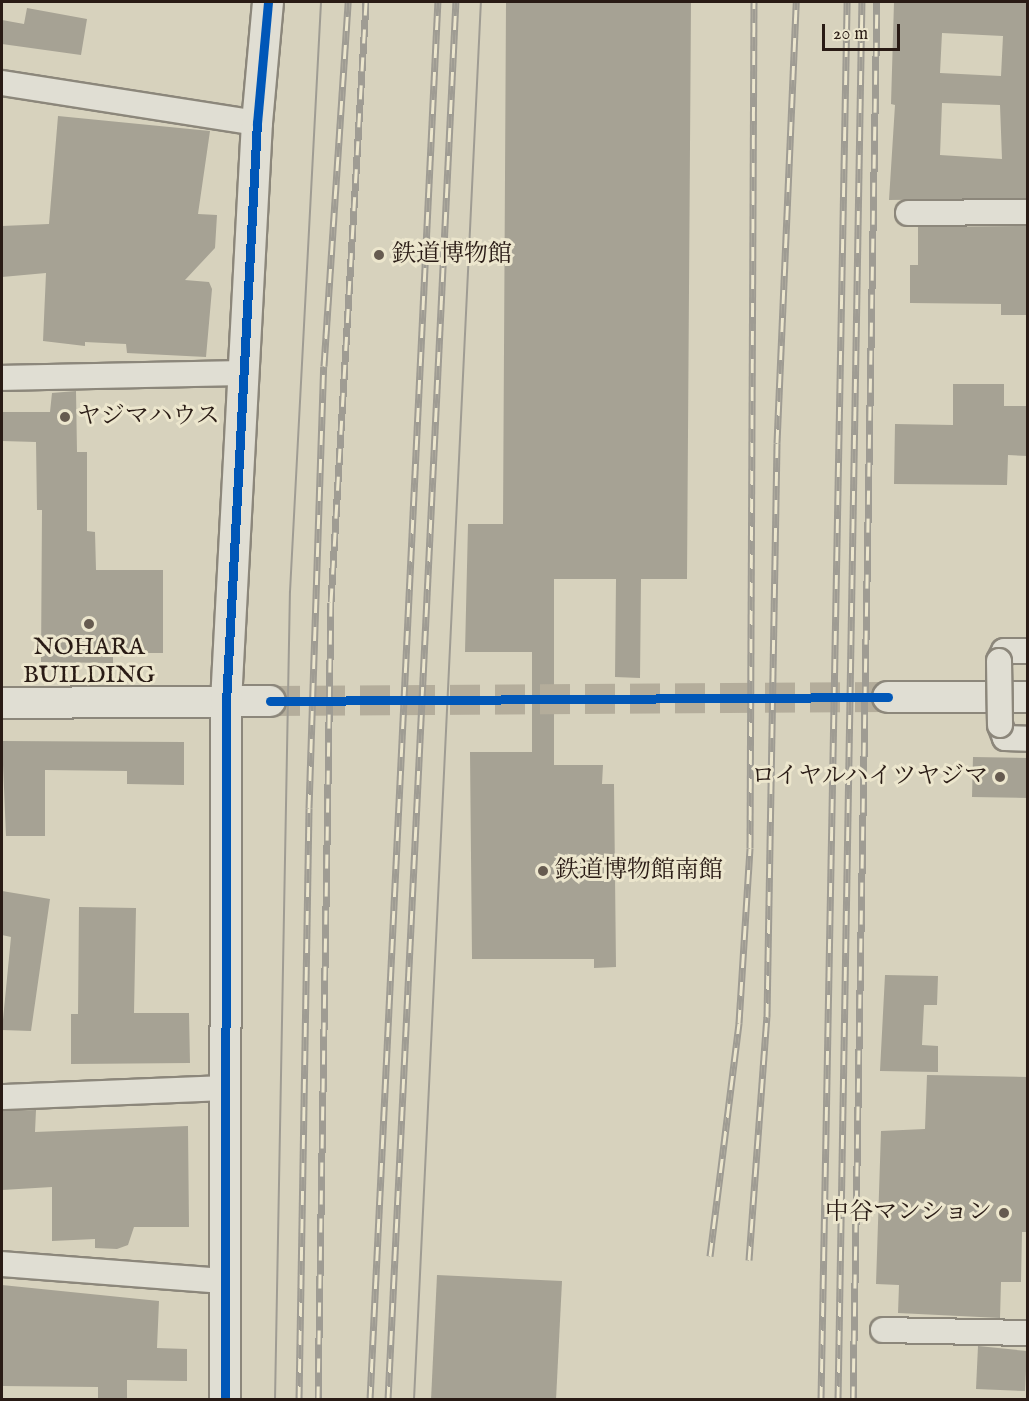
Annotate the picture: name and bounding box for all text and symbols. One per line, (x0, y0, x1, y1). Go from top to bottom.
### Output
scale bar (825, 12, 903, 50)
text: 20 m (833, 23, 868, 46)
place label: 鉄道博物館 (392, 241, 512, 269)
marker: 鉄道博物館 (370, 246, 388, 264)
place label: ヤジマハウス (77, 403, 221, 431)
marker: ヤジマハウス (58, 410, 72, 424)
marker: NOHARA BUILDING (82, 617, 96, 631)
place label: NOHARA BUILDING (23, 634, 155, 690)
place label: ロイヤルハイツヤジマ (748, 763, 988, 791)
marker: ロイヤルハイツヤジマ (993, 770, 1007, 784)
place label: 鉄道博物館南館 (555, 857, 723, 885)
marker: 鉄道博物館南館 (536, 864, 550, 878)
place label: 中谷マンション (824, 1199, 992, 1227)
marker: 中谷マンション (997, 1206, 1011, 1220)

